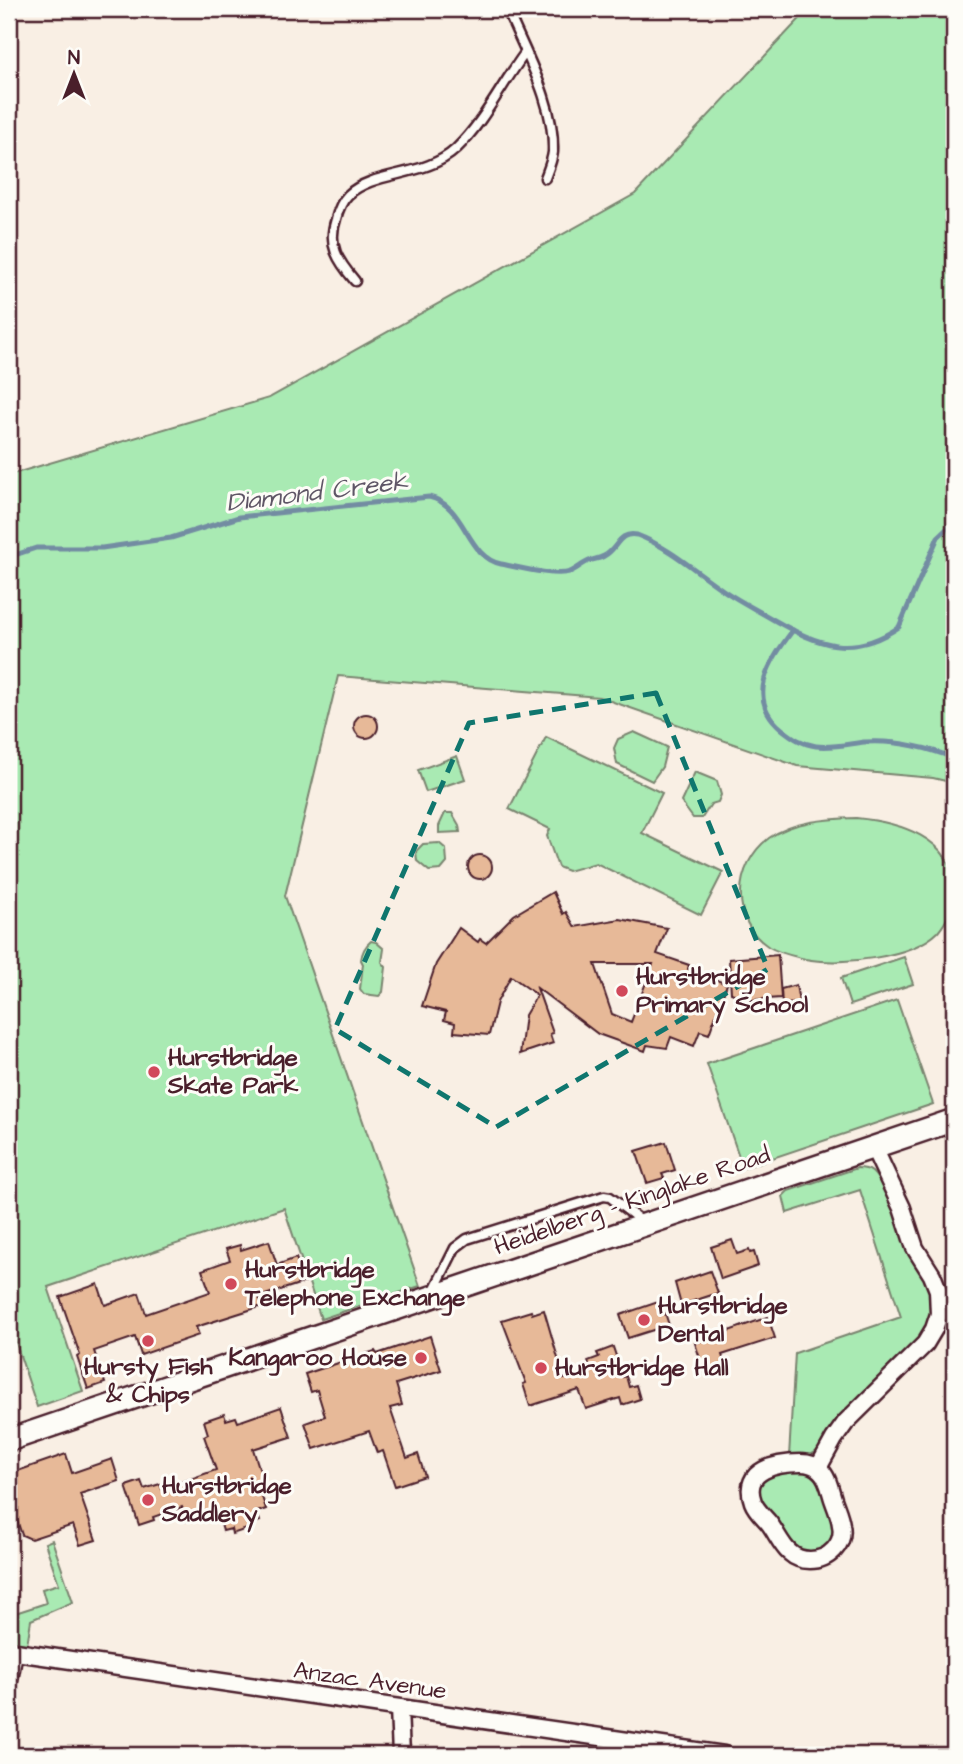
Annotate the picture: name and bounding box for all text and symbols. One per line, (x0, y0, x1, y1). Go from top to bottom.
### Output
north arrow (38, 38, 108, 108)
text: N (68, 45, 80, 72)
water label: Diamond Creek (224, 463, 411, 521)
place label: Hurstbridge Primary School (636, 960, 809, 1024)
marker: Hurstbridge Primary School (614, 983, 630, 999)
place label: Hurstbridge Skate Park (167, 1041, 298, 1103)
marker: Hurstbridge Skate Park (146, 1064, 162, 1080)
street label: Heidelberg – Kinglake Road (489, 1138, 775, 1265)
place label: Hurstbridge Telephone Exchange (244, 1253, 465, 1316)
marker: Hurstbridge Telephone Exchange (223, 1276, 239, 1292)
place label: Hurstbridge Dental (658, 1289, 788, 1351)
marker: Hurstbridge Dental (636, 1312, 652, 1328)
marker: Hursty Fish & Chips (140, 1333, 156, 1349)
place label: Kangaroo House (229, 1341, 407, 1376)
place label: Hursty Fish & Chips (84, 1350, 213, 1412)
marker: Kangaroo House (413, 1350, 429, 1366)
place label: Hurstbridge Hall (555, 1351, 729, 1386)
marker: Hurstbridge Hall (533, 1360, 549, 1376)
place label: Hurstbridge Saddlery (161, 1469, 292, 1533)
marker: Hurstbridge Saddlery (140, 1492, 156, 1508)
street label: Anzac Avenue (291, 1653, 449, 1709)

